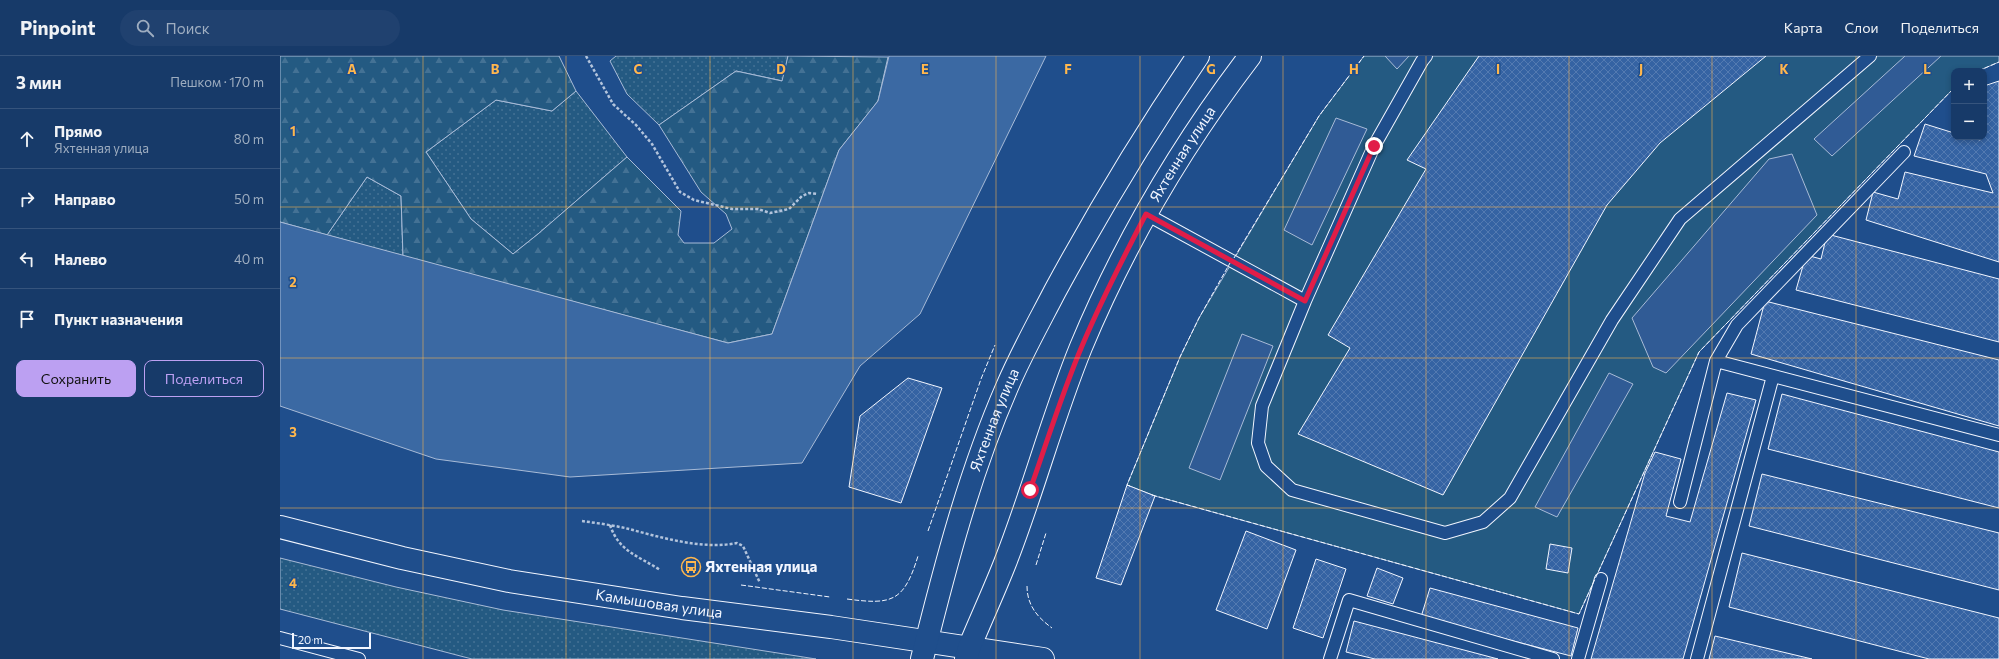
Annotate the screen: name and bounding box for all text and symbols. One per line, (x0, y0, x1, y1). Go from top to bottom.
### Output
search box (120, 10, 400, 46)
text: Pinpoint (20, 16, 96, 39)
icon: search (134, 17, 156, 39)
text: Поиск (166, 19, 210, 37)
text: Карта (1784, 19, 1822, 36)
text: Слои (1844, 19, 1879, 36)
text: Поделиться (1901, 19, 1979, 36)
text: A (347, 61, 357, 77)
text: B (491, 61, 500, 77)
text: C (634, 61, 643, 77)
text: D (776, 61, 786, 77)
text: E (921, 61, 929, 77)
text: F (1064, 61, 1072, 77)
text: G (1206, 61, 1216, 77)
text: H (1349, 61, 1359, 77)
text: I (1496, 61, 1500, 77)
text: J (1639, 61, 1643, 77)
text: K (1779, 61, 1789, 77)
text: L (1923, 61, 1931, 77)
map controls (1951, 68, 1987, 140)
button: + (1951, 68, 1987, 104)
text: 3 мин (16, 72, 62, 93)
text: Пешком · 170 m (170, 74, 264, 90)
street label: Яхтенная улица (1145, 102, 1219, 205)
button: − (1951, 104, 1987, 140)
text: Прямо (54, 122, 102, 140)
text: 1 (290, 123, 296, 139)
icon: ahead (16, 128, 38, 150)
text: 80 m (234, 131, 264, 147)
route end (1365, 137, 1383, 155)
text: Яхтенная улица (54, 140, 149, 156)
icon: right (16, 188, 38, 210)
text: Направо (54, 190, 116, 208)
text: 50 m (234, 191, 264, 207)
icon: left (16, 248, 38, 270)
text: Налево (54, 250, 107, 268)
text: 40 m (234, 251, 264, 267)
text: 2 (289, 274, 297, 290)
icon: arrive (16, 308, 38, 330)
text: Пункт назначения (54, 310, 183, 328)
button: Сохранить (16, 360, 136, 397)
button: Поделиться (144, 360, 264, 397)
street label: Яхтенная улица (965, 365, 1022, 474)
text: 3 (289, 424, 297, 440)
route start (1021, 481, 1039, 499)
bus stop icon: Яхтенная улица (680, 556, 702, 578)
place label: Яхтенная улица (705, 557, 818, 575)
text: 4 (289, 575, 297, 591)
street label: Камышовая улица (594, 585, 724, 621)
scale bar (292, 631, 371, 650)
text: 20 m (298, 633, 323, 646)

